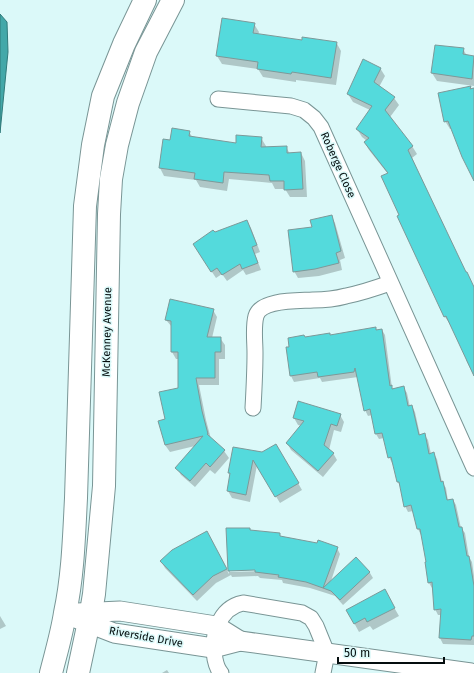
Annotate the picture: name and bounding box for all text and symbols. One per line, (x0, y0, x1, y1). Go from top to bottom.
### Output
street label: Roberge Close (318, 130, 358, 200)
street label: McKenney Avenue (100, 287, 114, 377)
street label: Riverside Drive (108, 624, 184, 650)
scale bar (338, 639, 444, 665)
text: 50 m (344, 646, 370, 660)

